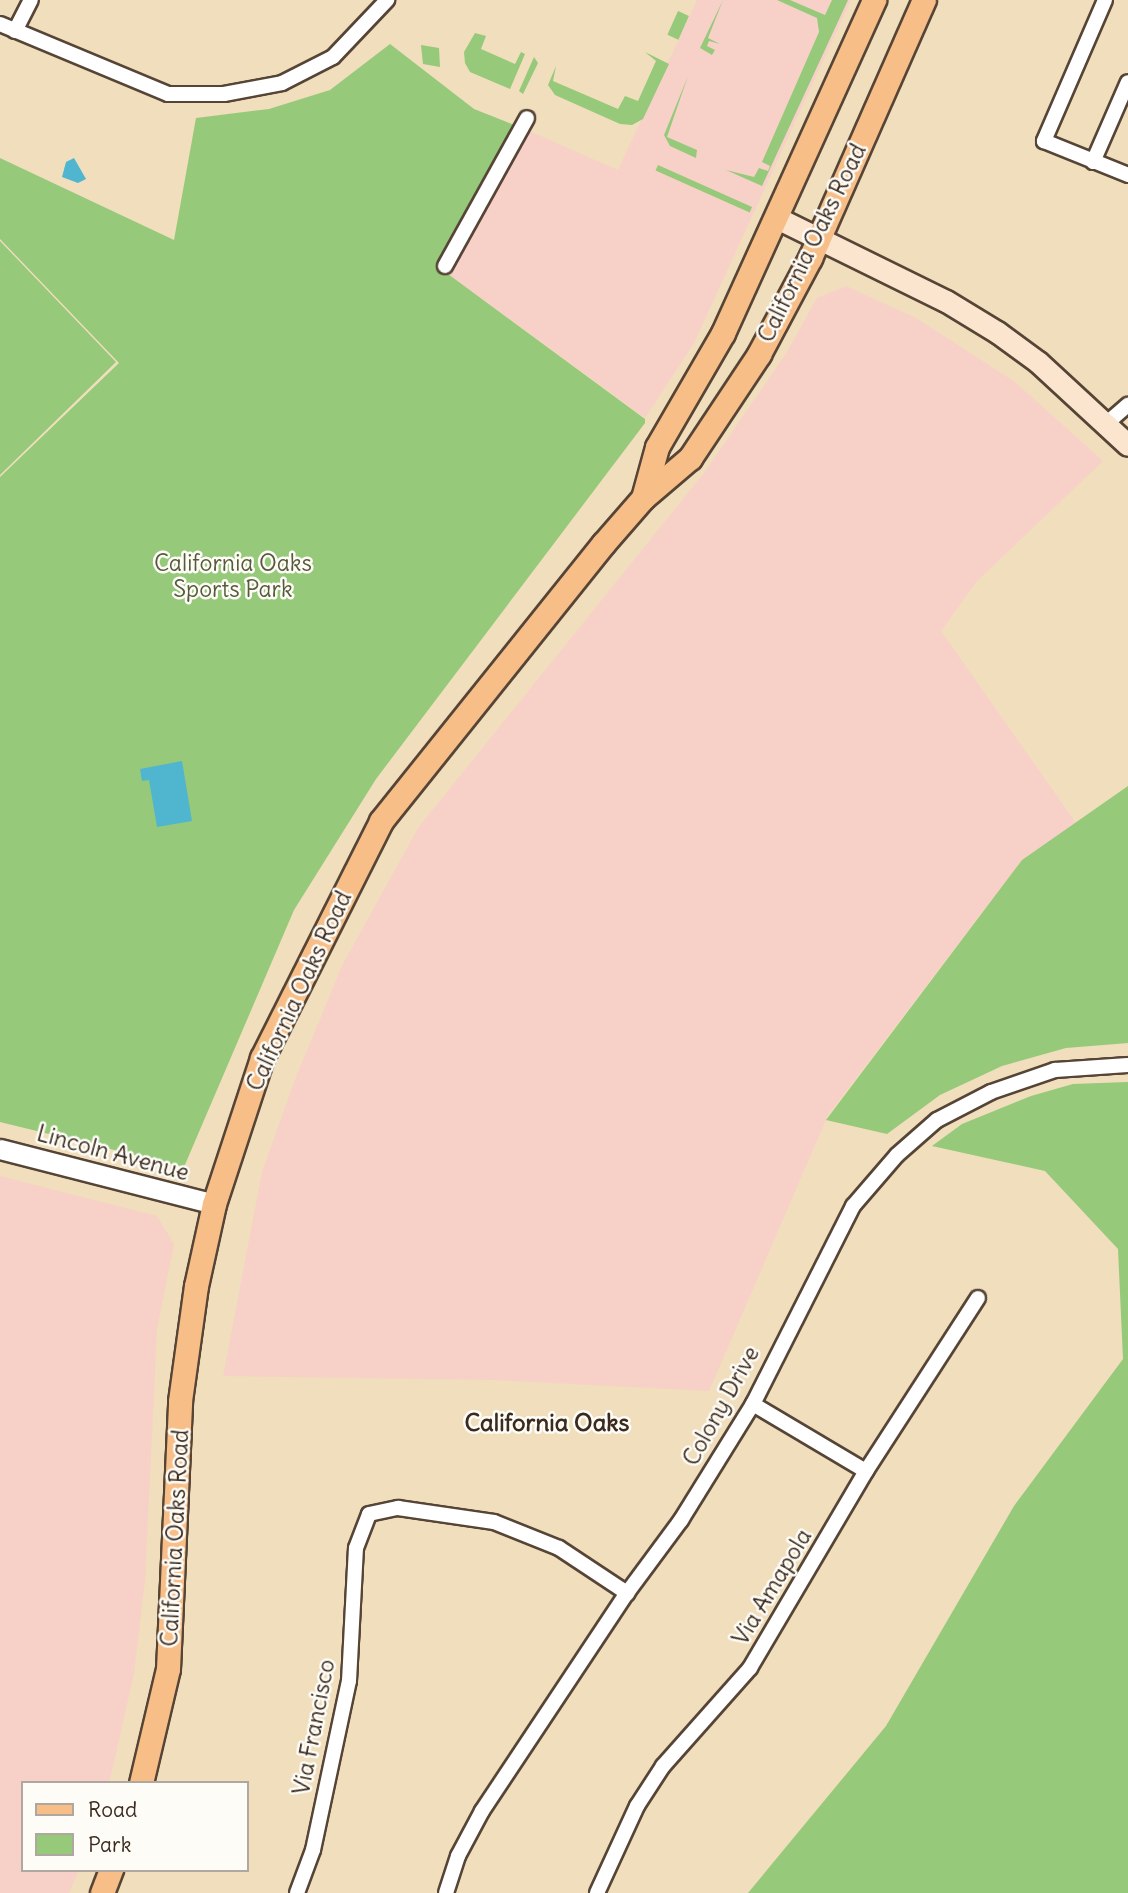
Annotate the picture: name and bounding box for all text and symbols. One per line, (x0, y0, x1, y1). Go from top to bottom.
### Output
street label: California Oaks Road (752, 139, 872, 347)
park label: California Oaks Sports Park (154, 549, 312, 603)
street label: California Oaks Road (241, 887, 357, 1095)
street label: Lincoln Avenue (34, 1119, 192, 1187)
street label: Colony Drive (677, 1342, 765, 1470)
district label: California Oaks (464, 1409, 630, 1437)
street label: California Oaks Road (156, 1429, 194, 1647)
street label: Via Amapola (727, 1524, 817, 1650)
street label: Via Francisco (287, 1657, 341, 1797)
legend (21, 1781, 248, 1872)
text: Road (88, 1796, 137, 1823)
text: Park (88, 1831, 131, 1858)

